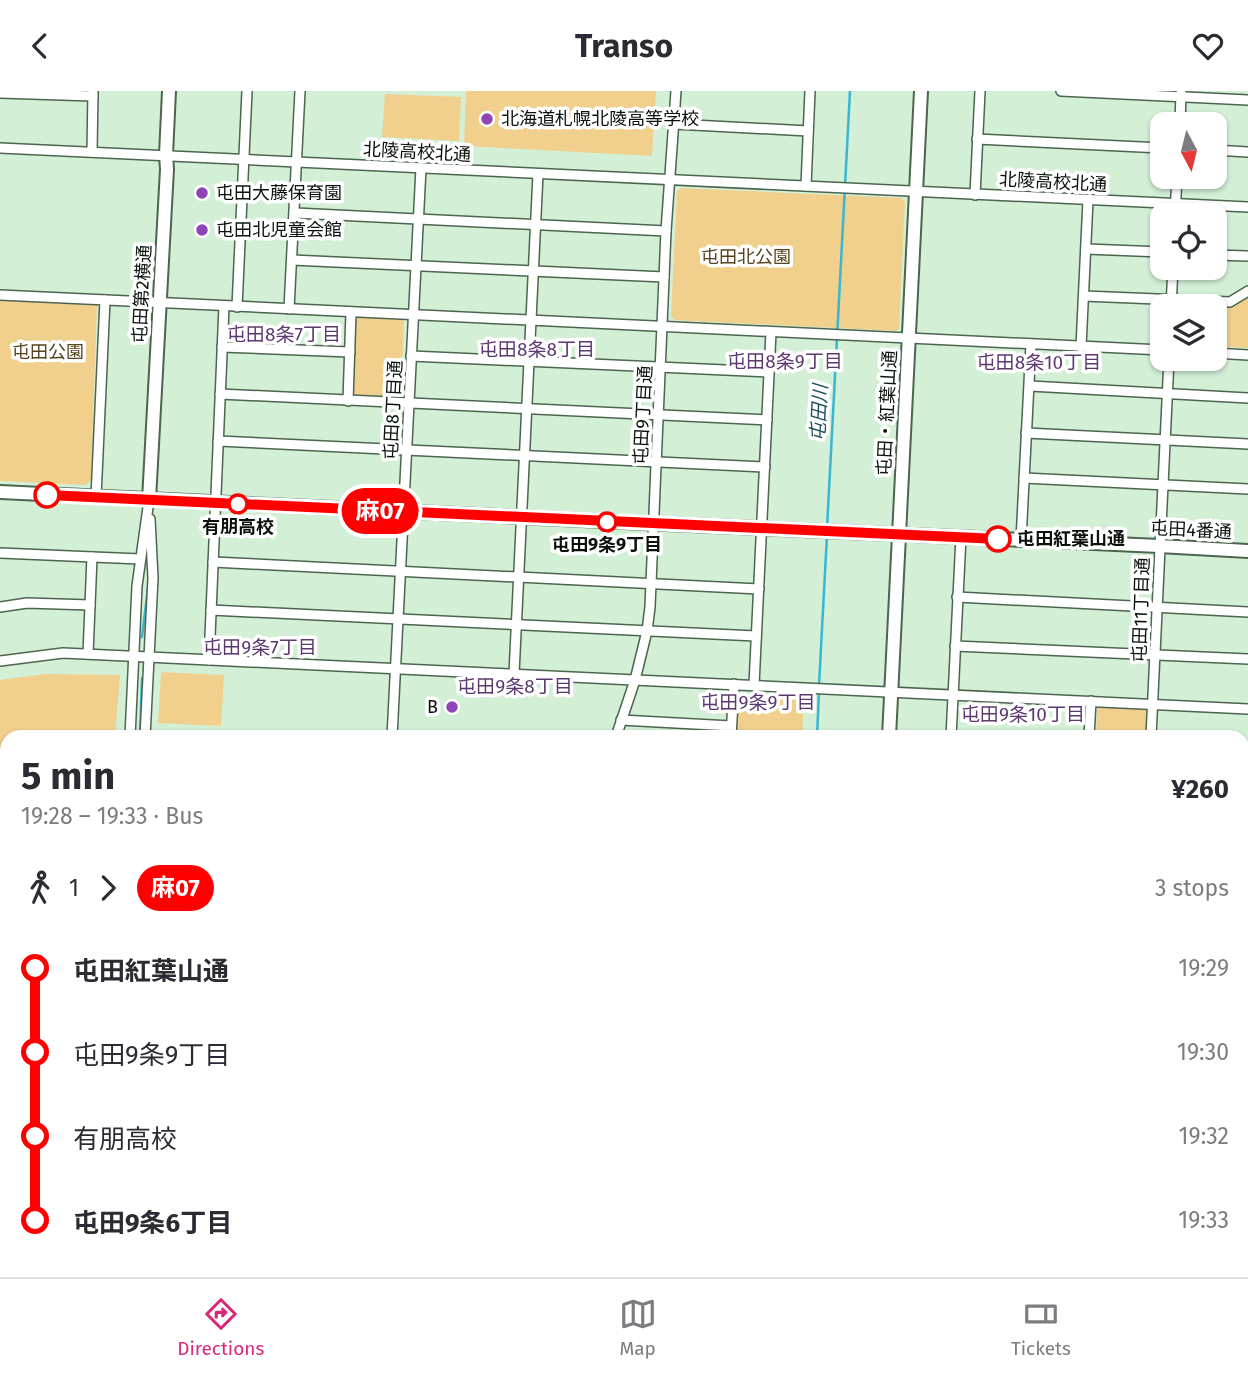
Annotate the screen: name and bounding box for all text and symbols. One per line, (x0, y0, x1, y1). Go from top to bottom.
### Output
icon: back (21, 27, 59, 65)
text: Transo (575, 27, 673, 65)
icon: heart (1189, 27, 1227, 65)
place label: 北海道札幌北陵高等学校 (501, 108, 699, 130)
marker: 北海道札幌北陵高等学校 (479, 111, 495, 127)
north arrow (1150, 112, 1227, 189)
map controls (1150, 112, 1227, 371)
street label: 北陵高校北通 (362, 138, 472, 166)
street label: 北陵高校北通 (998, 168, 1108, 196)
place label: 屯田大藤保育園 (216, 182, 342, 204)
marker: 屯田大藤保育園 (194, 185, 210, 201)
button: locate (1150, 203, 1227, 280)
place label: 屯田北児童会館 (216, 219, 342, 241)
marker: 屯田北児童会館 (194, 222, 210, 238)
street label: 屯田第2横通 (128, 244, 156, 344)
park label: 屯田北公園 (701, 246, 791, 268)
button: layers (1150, 294, 1227, 371)
district label: 屯田8条7丁目 (227, 323, 341, 346)
district label: 屯田8条8丁目 (479, 338, 595, 361)
park label: 屯田公園 (12, 341, 84, 363)
district label: 屯田8条9丁目 (727, 350, 843, 373)
street label: 屯田・紅葉山通 (873, 350, 901, 476)
district label: 屯田8条10丁目 (977, 351, 1101, 374)
street label: 屯田8丁目通 (379, 360, 407, 460)
street label: 屯田9丁目通 (629, 365, 657, 465)
water label: 屯田川 (806, 382, 832, 442)
unlabelled marker (34, 482, 60, 508)
line badge: 麻07 (340, 488, 420, 534)
marker: 有朋高校 (228, 494, 248, 514)
text: 麻07 (356, 497, 404, 525)
marker: 屯田9条9丁目 (597, 512, 617, 532)
place label: 有朋高校 (202, 516, 274, 538)
street label: 屯田4番通 (1150, 517, 1232, 543)
marker: 屯田紅葉山通 (985, 526, 1011, 552)
place label: 屯田紅葉山通 (1017, 528, 1125, 550)
place label: 屯田9条9丁目 (552, 534, 662, 556)
street label: 屯田11丁目通 (1128, 557, 1154, 663)
district label: 屯田9条7丁目 (203, 636, 317, 659)
district label: 屯田9条8丁目 (457, 675, 573, 698)
district label: 屯田9条9丁目 (701, 691, 815, 714)
place label: B (427, 696, 438, 718)
marker: B (444, 699, 460, 715)
district label: 屯田9条10丁目 (961, 703, 1085, 726)
text: 5 min (21, 753, 115, 799)
text: ¥260 (1171, 774, 1229, 805)
text: 19:28 – 19:33 · Bus (21, 802, 203, 830)
icon: walk (21, 869, 59, 907)
icon: forward (89, 869, 127, 907)
text: 1 (69, 874, 79, 902)
text: 麻07 (151, 874, 200, 902)
text: 3 stops (1155, 874, 1229, 902)
text: 19:29 (1178, 954, 1229, 982)
text: 屯田紅葉山通 (73, 956, 229, 987)
text: 19:30 (1177, 1038, 1229, 1066)
text: 屯田9条9丁目 (73, 1040, 230, 1071)
text: 19:32 (1179, 1122, 1229, 1150)
text: 有朋高校 (73, 1124, 177, 1155)
text: 19:33 (1178, 1206, 1229, 1234)
text: 屯田9条6丁目 (73, 1208, 232, 1239)
tab: Directions (177, 1295, 264, 1360)
tab: Map (619, 1295, 657, 1360)
tab: Tickets (1011, 1295, 1071, 1360)

